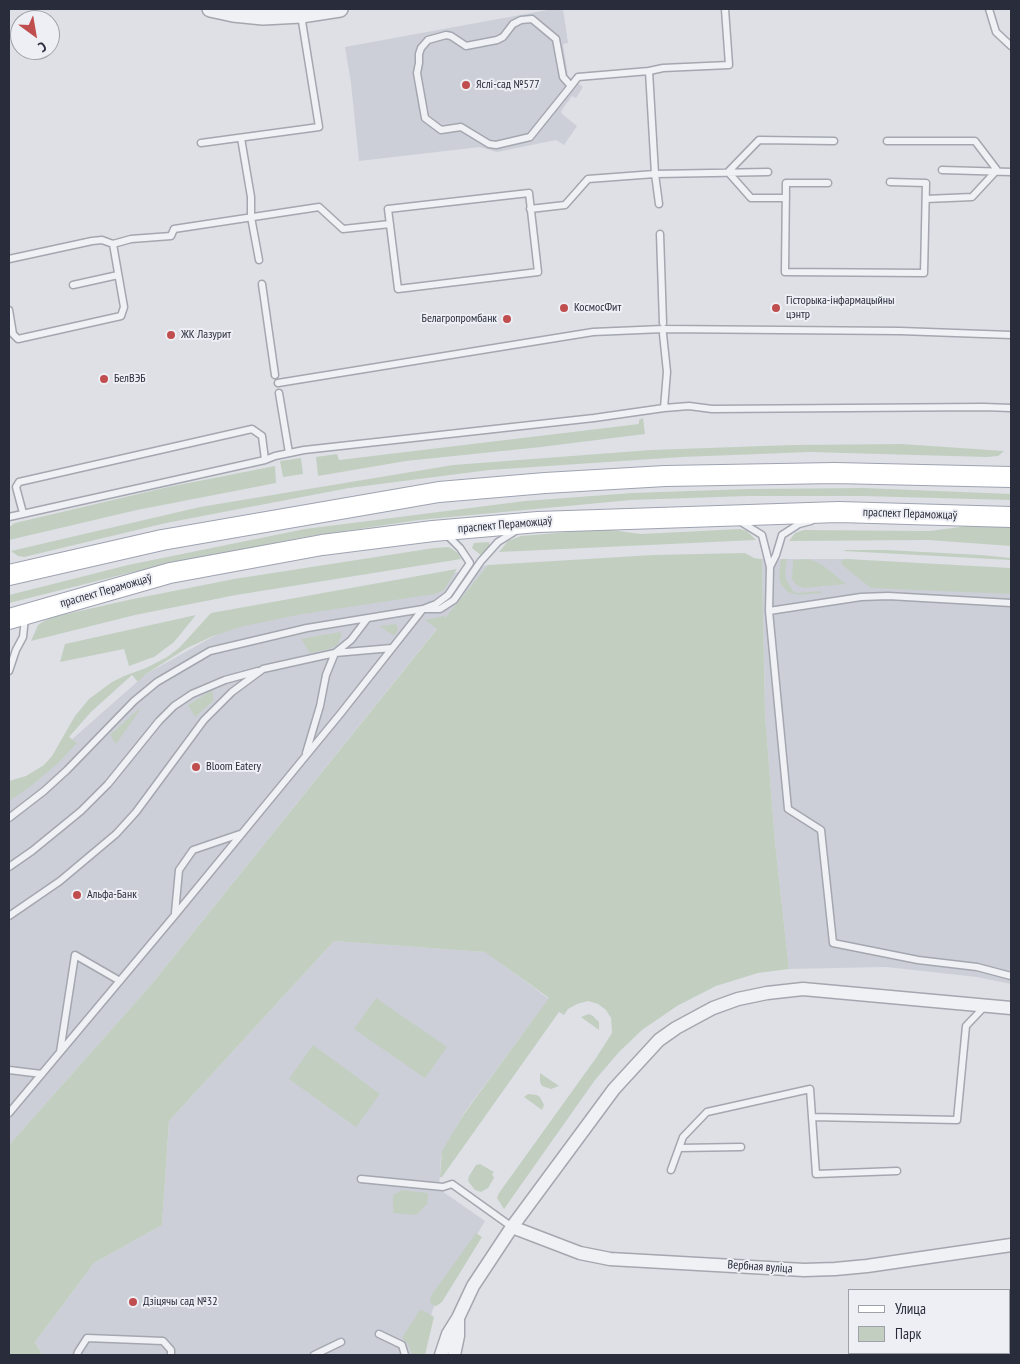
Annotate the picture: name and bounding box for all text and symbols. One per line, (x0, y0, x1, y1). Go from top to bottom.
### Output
north arrow (10, 10, 60, 60)
text: С (35, 38, 50, 56)
place label: Яслі-сад №577 (476, 78, 540, 92)
marker: Яслі-сад №577 (460, 79, 472, 91)
place label: Гісторыка-інфармацыйны цэнтр (786, 294, 894, 322)
place label: КосмосФит (574, 301, 621, 315)
marker: КосмосФит (558, 302, 570, 314)
marker: Гісторыка-інфармацыйны цэнтр (770, 302, 782, 314)
place label: Белагропромбанк (422, 312, 497, 326)
marker: Белагропромбанк (501, 313, 513, 325)
place label: ЖК Лазурит (181, 328, 231, 342)
marker: ЖК Лазурит (165, 329, 177, 341)
place label: БелВЭБ (114, 372, 146, 386)
marker: БелВЭБ (98, 373, 110, 385)
street label: праспект Пераможцаў (863, 505, 957, 523)
street label: праспект Пераможцаў (457, 514, 553, 536)
street label: праспект Пераможцаў (59, 571, 153, 611)
place label: Bloom Eatery (206, 760, 261, 774)
marker: Bloom Eatery (190, 761, 202, 773)
place label: Альфа-Банк (87, 888, 137, 902)
marker: Альфа-Банк (71, 889, 83, 901)
street label: Вербная вуліца (727, 1258, 793, 1276)
legend (848, 1289, 1010, 1354)
place label: Дзіцячы сад №32 (143, 1295, 218, 1309)
marker: Дзіцячы сад №32 (127, 1296, 139, 1308)
text: Улица (895, 1299, 926, 1318)
text: Парк (895, 1324, 921, 1343)

